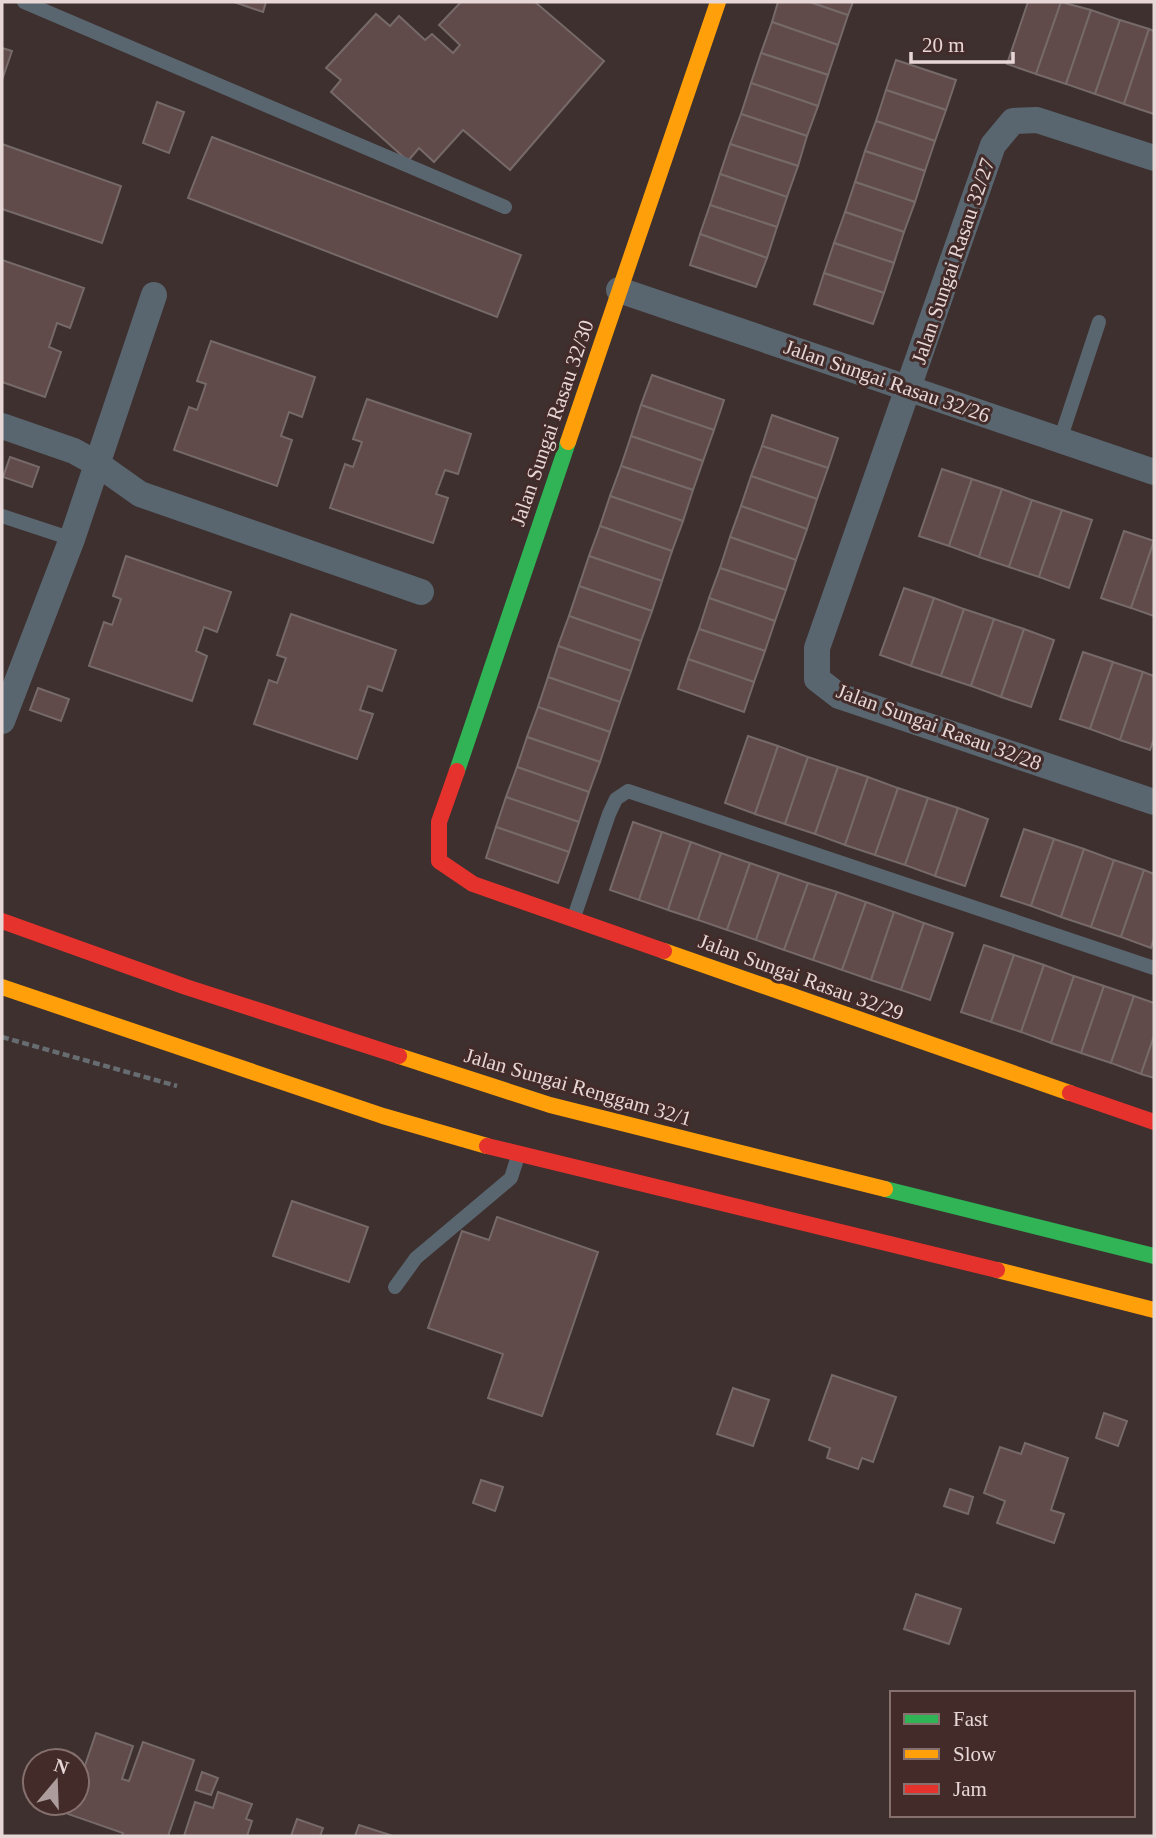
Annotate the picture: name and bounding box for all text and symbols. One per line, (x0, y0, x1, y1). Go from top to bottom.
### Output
scale bar (911, 21, 1012, 65)
text: 20 m (922, 33, 965, 57)
street label: Jalan Sungai Rasau 32/27 (906, 155, 1000, 367)
street label: Jalan Sungai Rasau 32/30 (505, 317, 599, 529)
street label: Jalan Sungai Rasau 32/26 (781, 334, 993, 428)
street label: Jalan Sungai Rasau 32/28 (833, 679, 1045, 775)
street label: Jalan Sungai Rasau 32/29 (695, 929, 907, 1025)
street label: Jalan Sungai Renggam 32/1 (462, 1043, 694, 1131)
legend (890, 1691, 1135, 1817)
text: Fast (953, 1707, 988, 1731)
text: Slow (953, 1742, 997, 1766)
north arrow (21, 1747, 91, 1817)
text: N (51, 1754, 72, 1779)
text: Jam (953, 1777, 987, 1801)

